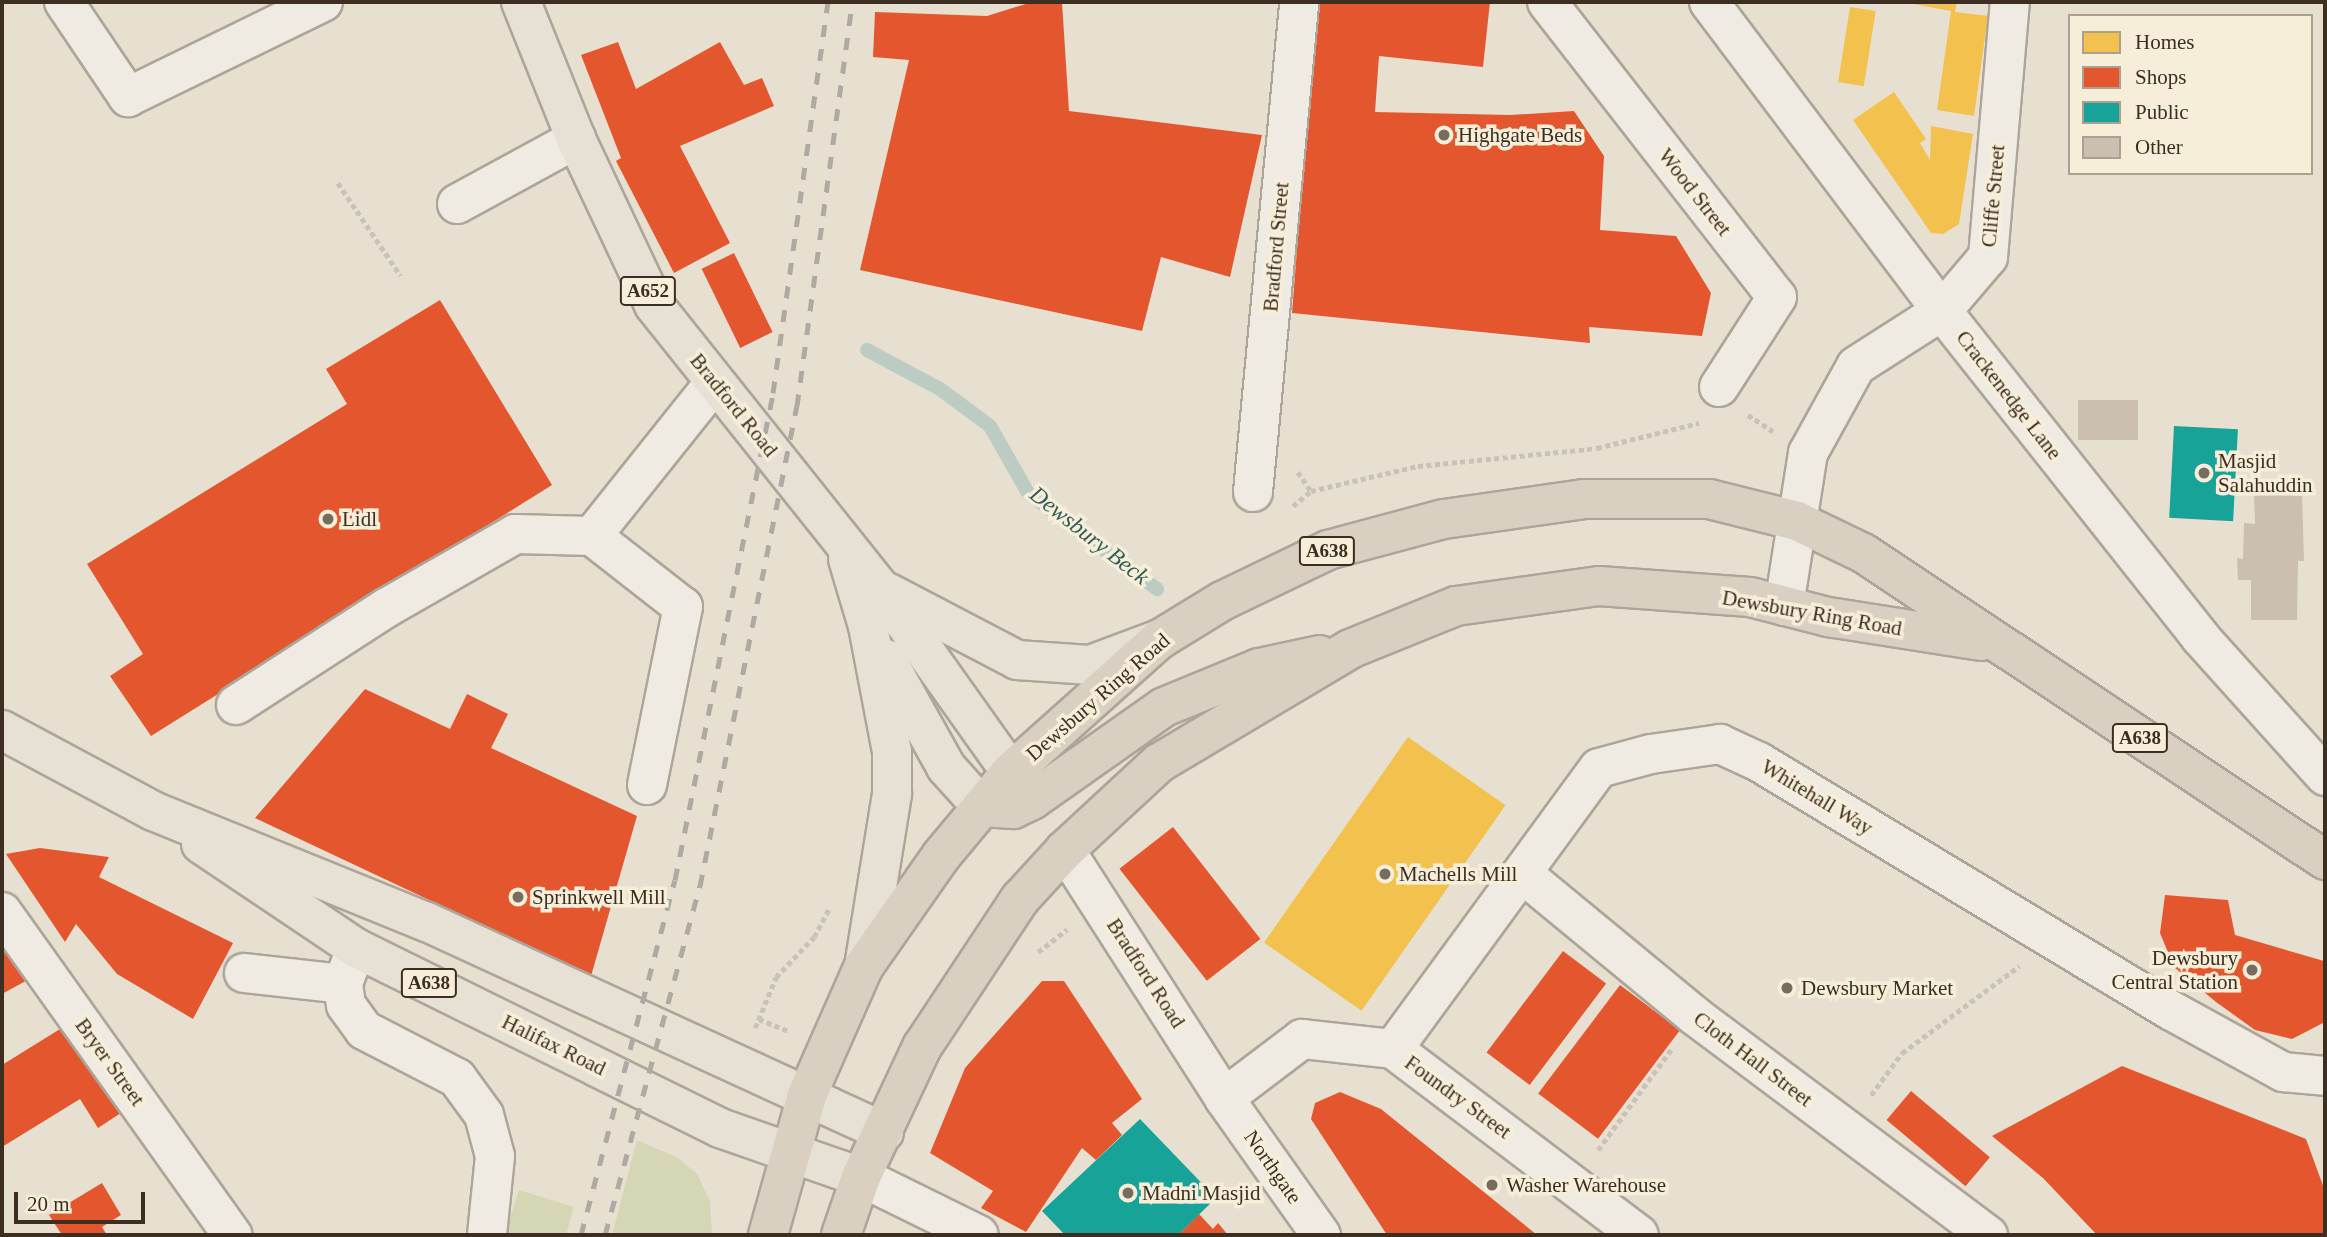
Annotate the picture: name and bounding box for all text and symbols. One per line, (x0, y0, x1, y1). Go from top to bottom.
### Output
legend (2068, 14, 2313, 175)
text: Homes (2135, 30, 2195, 54)
text: Shops (2135, 65, 2186, 89)
text: Public (2135, 100, 2189, 124)
place label: Highgate Beds (1458, 122, 1582, 148)
marker: Highgate Beds (1436, 127, 1452, 143)
text: Other (2135, 135, 2183, 159)
street label: Wood Street (1653, 143, 1737, 241)
street label: Cliffe Street (1976, 144, 2010, 248)
street label: Bradford Street (1258, 181, 1294, 313)
road number: A652 (618, 276, 678, 306)
street label: Crackenedge Lane (1951, 325, 2067, 465)
street label: Bradford Road (685, 348, 783, 462)
place label: Masjid Salahuddin (2218, 448, 2312, 498)
marker: Masjid Salahuddin (2196, 465, 2212, 481)
water label: Dewsbury Beck (1024, 481, 1154, 591)
place label: Lidl (342, 506, 377, 532)
marker: Lidl (320, 511, 336, 527)
road number: A638 (1297, 536, 1357, 566)
street label: Dewsbury Ring Road (1720, 585, 1904, 641)
street label: Dewsbury Ring Road (1021, 628, 1175, 766)
road number: A638 (2110, 722, 2170, 754)
street label: Whitehall Way (1757, 754, 1877, 840)
place label: Machells Mill (1399, 861, 1517, 887)
marker: Machells Mill (1377, 866, 1393, 882)
place label: Sprinkwell Mill (532, 884, 666, 910)
marker: Sprinkwell Mill (510, 889, 526, 905)
street label: Bradford Road (1101, 914, 1191, 1032)
place label: Dewsbury Central Station (2111, 945, 2238, 995)
marker: Dewsbury Central Station (2244, 962, 2260, 978)
road number: A638 (399, 967, 459, 998)
place label: Dewsbury Market (1801, 975, 1953, 1001)
marker: Dewsbury Market (1779, 980, 1795, 996)
street label: Cloth Hall Street (1689, 1006, 1817, 1112)
street label: Halifax Road (498, 1009, 610, 1081)
street label: Bryer Street (70, 1013, 150, 1111)
street label: Foundry Street (1400, 1050, 1516, 1144)
street label: Northgate (1239, 1125, 1307, 1209)
place label: Washer Warehouse (1506, 1172, 1666, 1198)
marker: Washer Warehouse (1484, 1177, 1500, 1193)
scale bar (18, 1178, 149, 1222)
place label: Madni Masjid (1142, 1180, 1260, 1206)
marker: Madni Masjid (1120, 1185, 1136, 1201)
text: 20 m (27, 1192, 70, 1216)

